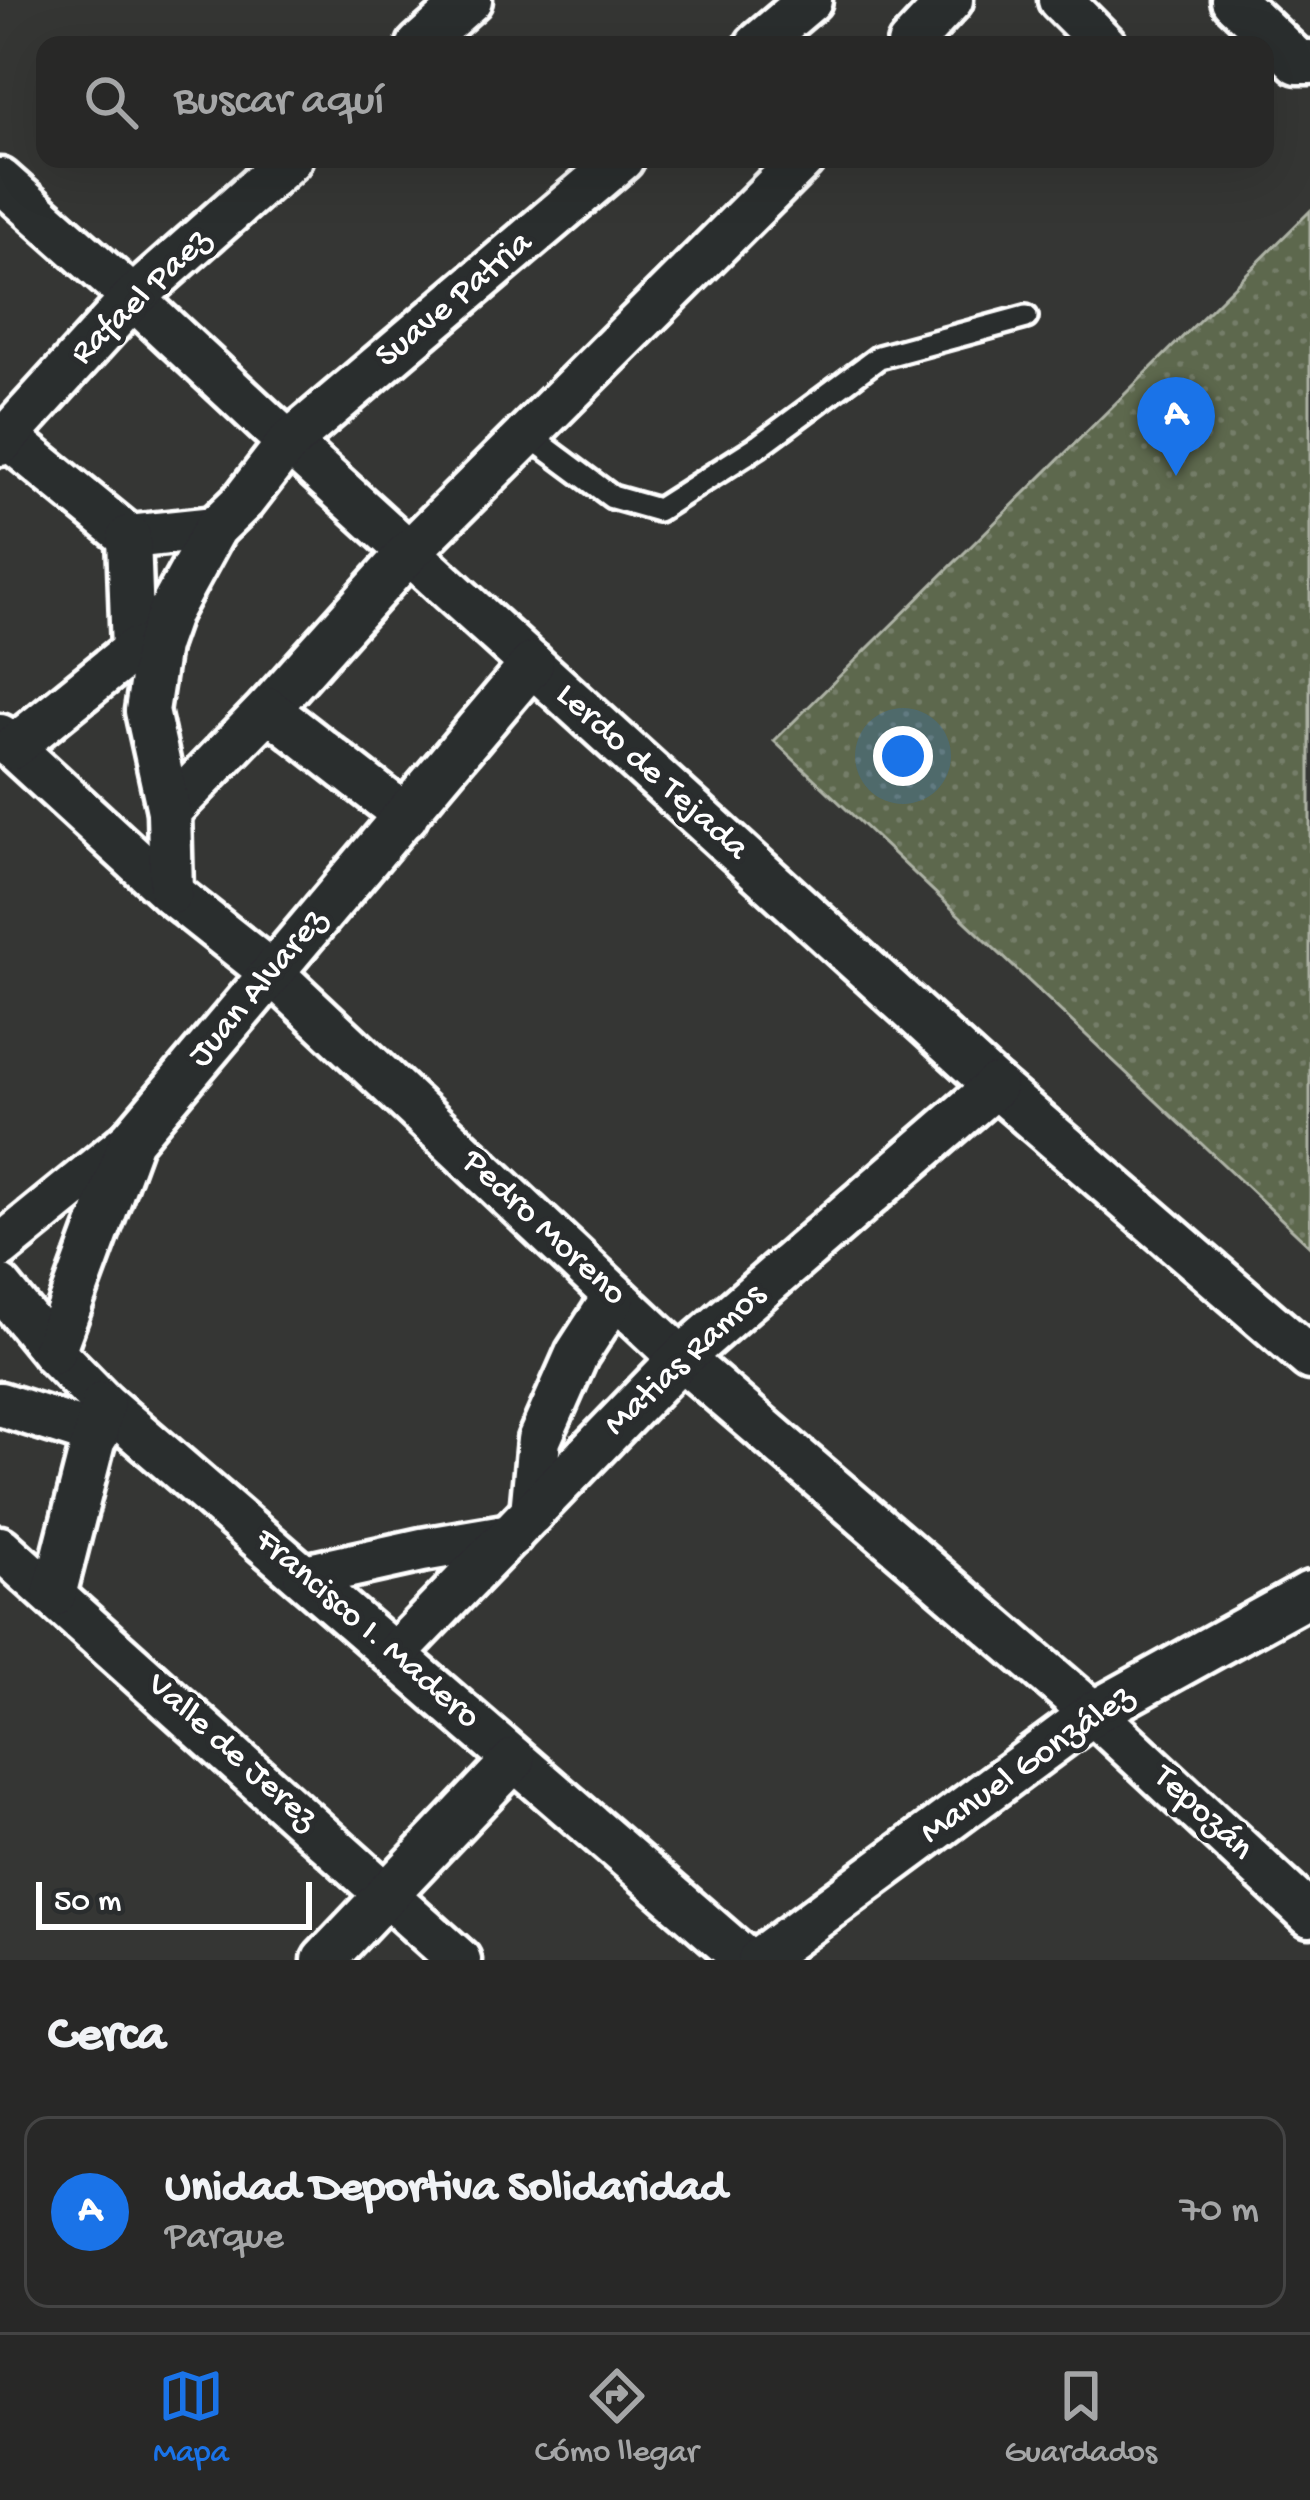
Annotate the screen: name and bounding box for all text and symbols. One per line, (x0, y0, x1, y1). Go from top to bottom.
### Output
search box (36, 36, 1274, 168)
icon: search (78, 69, 144, 135)
text: Buscar aquí (174, 76, 384, 129)
street label: Rafael Paez (63, 220, 222, 376)
street label: Suave Patria (368, 222, 543, 379)
pin: A (1137, 377, 1215, 476)
street label: Lerdo de Tejada (546, 675, 757, 872)
your location (873, 726, 933, 786)
street label: Juan Alvarez (180, 900, 338, 1077)
street label: Pedro Moreno (451, 1141, 635, 1316)
street label: Matias Ramos (596, 1274, 777, 1447)
street label: Francisco I. Madero (243, 1519, 488, 1740)
street label: Valle de Jerez (136, 1664, 326, 1842)
street label: Manuel González (913, 1676, 1144, 1856)
street label: Tepozán (1141, 1755, 1261, 1871)
scale bar (36, 1876, 312, 1929)
text: 50 m (54, 1884, 121, 1922)
text: Cerca (48, 2008, 166, 2068)
text: Unidad Deportiva Solidaridad (165, 2163, 727, 2216)
text: A (78, 2189, 102, 2235)
text: 70 m (1180, 2189, 1259, 2235)
text: Parque (165, 2216, 284, 2262)
tab: Mapa (153, 2363, 229, 2473)
tab: Cómo llegar (535, 2363, 698, 2473)
tab: Guardados (1004, 2363, 1157, 2473)

